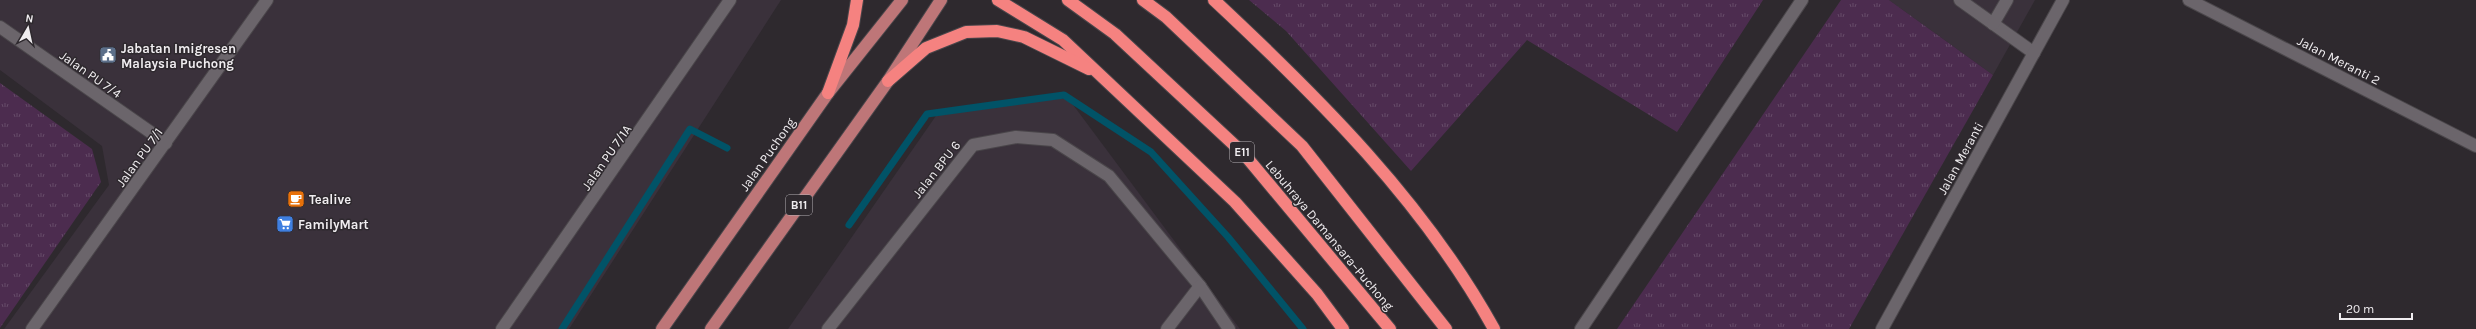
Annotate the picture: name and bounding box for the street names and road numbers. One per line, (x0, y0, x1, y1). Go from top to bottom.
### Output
street label: Jalan Meranti 2 (2295, 33, 2383, 88)
street label: Jalan PU 7/4 (57, 48, 124, 101)
street label: Jalan Puchong (737, 114, 799, 194)
street label: Jalan Meranti (1934, 119, 1986, 197)
street label: Jalan PU 7/1A (578, 121, 635, 193)
street label: Jalan PU 7/1 (113, 125, 166, 190)
street label: Jalan BPU 6 (909, 138, 963, 201)
road number: E11 (1230, 142, 1254, 162)
street label: Lebuhraya Damansara–Puchong (1262, 157, 1397, 314)
road number: B11 (786, 195, 812, 215)

